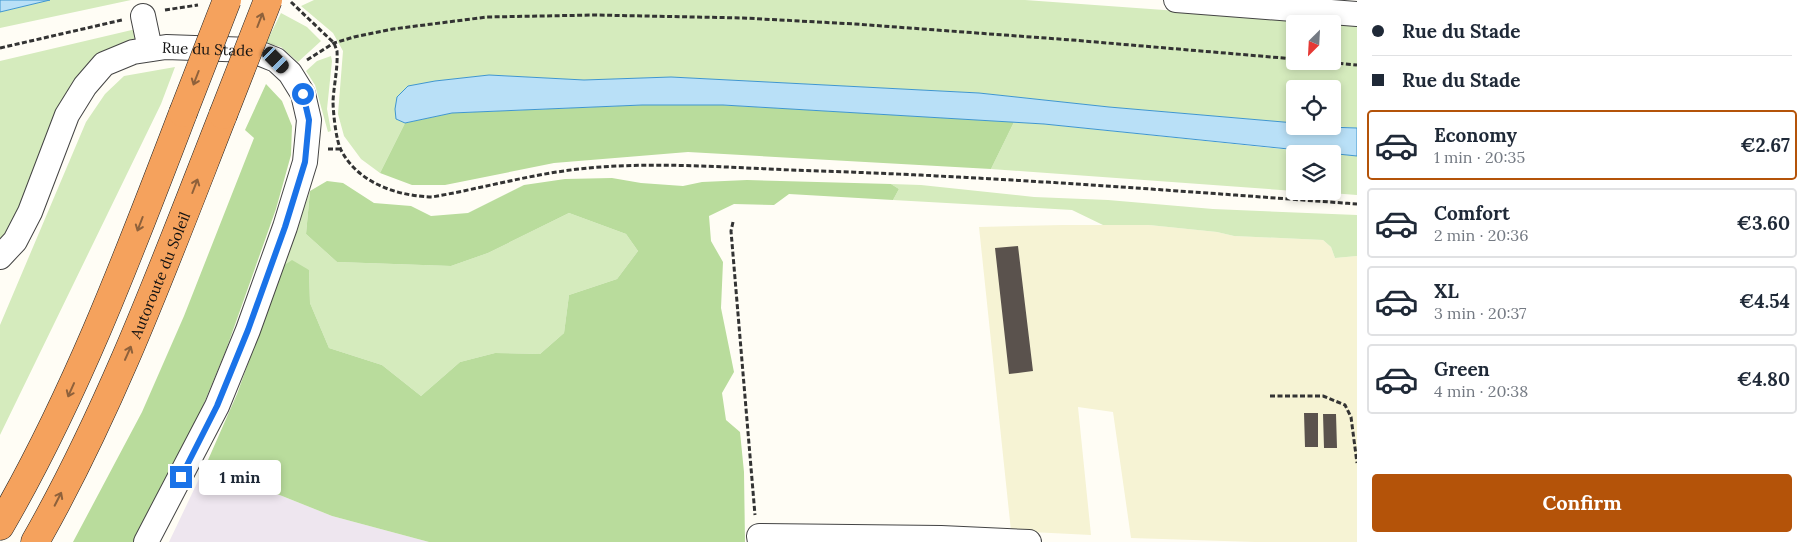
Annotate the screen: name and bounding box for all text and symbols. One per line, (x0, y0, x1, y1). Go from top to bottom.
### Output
one-way arrow (256, 13, 265, 29)
north arrow (1286, 15, 1341, 70)
map controls (1286, 15, 1341, 200)
text: Rue du Stade (1402, 19, 1521, 43)
street label: Rue du Stade (162, 37, 254, 60)
car (260, 44, 291, 76)
text: Rue du Stade (1402, 68, 1521, 92)
one-way arrow (191, 70, 201, 85)
button: locate (1286, 80, 1341, 135)
route start (292, 83, 314, 105)
icon: car (1374, 123, 1419, 168)
text: Economy (1434, 123, 1517, 147)
text: €2.67 (1740, 133, 1790, 157)
button: layers (1286, 145, 1341, 200)
text: 1 min · 20:35 (1434, 147, 1525, 167)
one-way arrow (192, 178, 201, 193)
icon: car (1374, 201, 1419, 246)
text: Comfort (1434, 201, 1510, 225)
street label: Autoroute du Soleil (125, 209, 194, 342)
text: €3.60 (1737, 211, 1790, 235)
one-way arrow (135, 216, 144, 231)
text: 2 min · 20:36 (1434, 225, 1528, 245)
icon: car (1374, 279, 1419, 324)
text: XL (1434, 279, 1459, 303)
text: €4.54 (1739, 289, 1790, 313)
text: 3 min · 20:37 (1434, 303, 1526, 323)
one-way arrow (124, 346, 134, 361)
icon: car (1374, 357, 1419, 402)
text: Green (1434, 357, 1490, 381)
text: €4.80 (1737, 367, 1790, 391)
text: 4 min · 20:38 (1434, 381, 1528, 401)
one-way arrow (66, 382, 76, 397)
callout: 1 min (198, 460, 281, 494)
route end (170, 466, 192, 488)
text: 1 min (220, 467, 260, 487)
button: Confirm (1372, 474, 1792, 532)
one-way arrow (54, 492, 63, 507)

